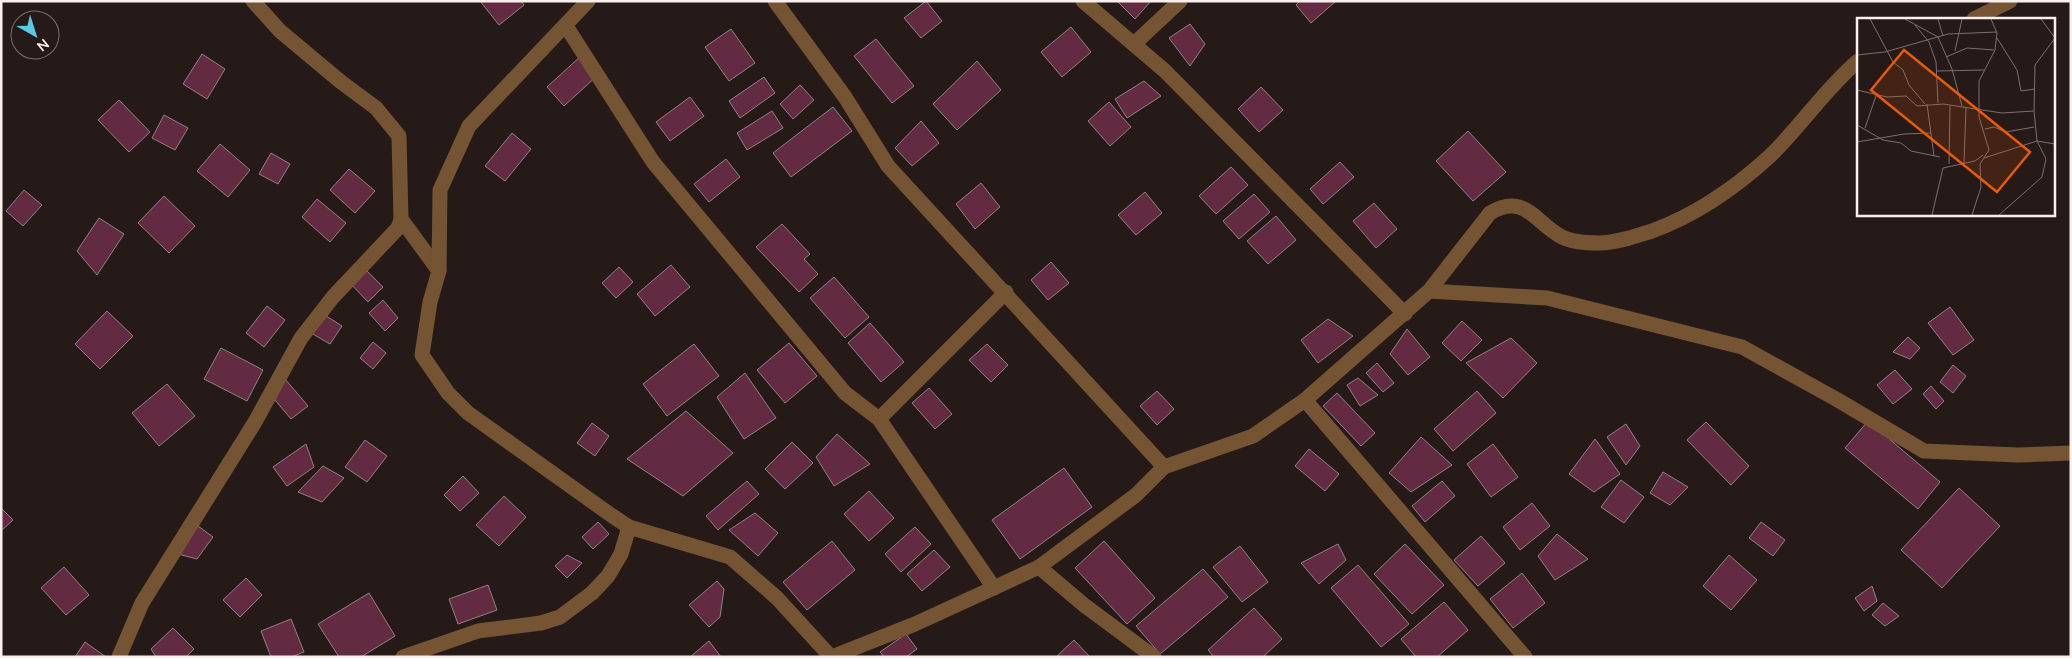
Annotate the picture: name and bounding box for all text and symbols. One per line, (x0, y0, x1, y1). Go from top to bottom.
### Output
north arrow (10, 10, 60, 60)
inset map (1857, 18, 2054, 215)
text: N (33, 34, 53, 55)

